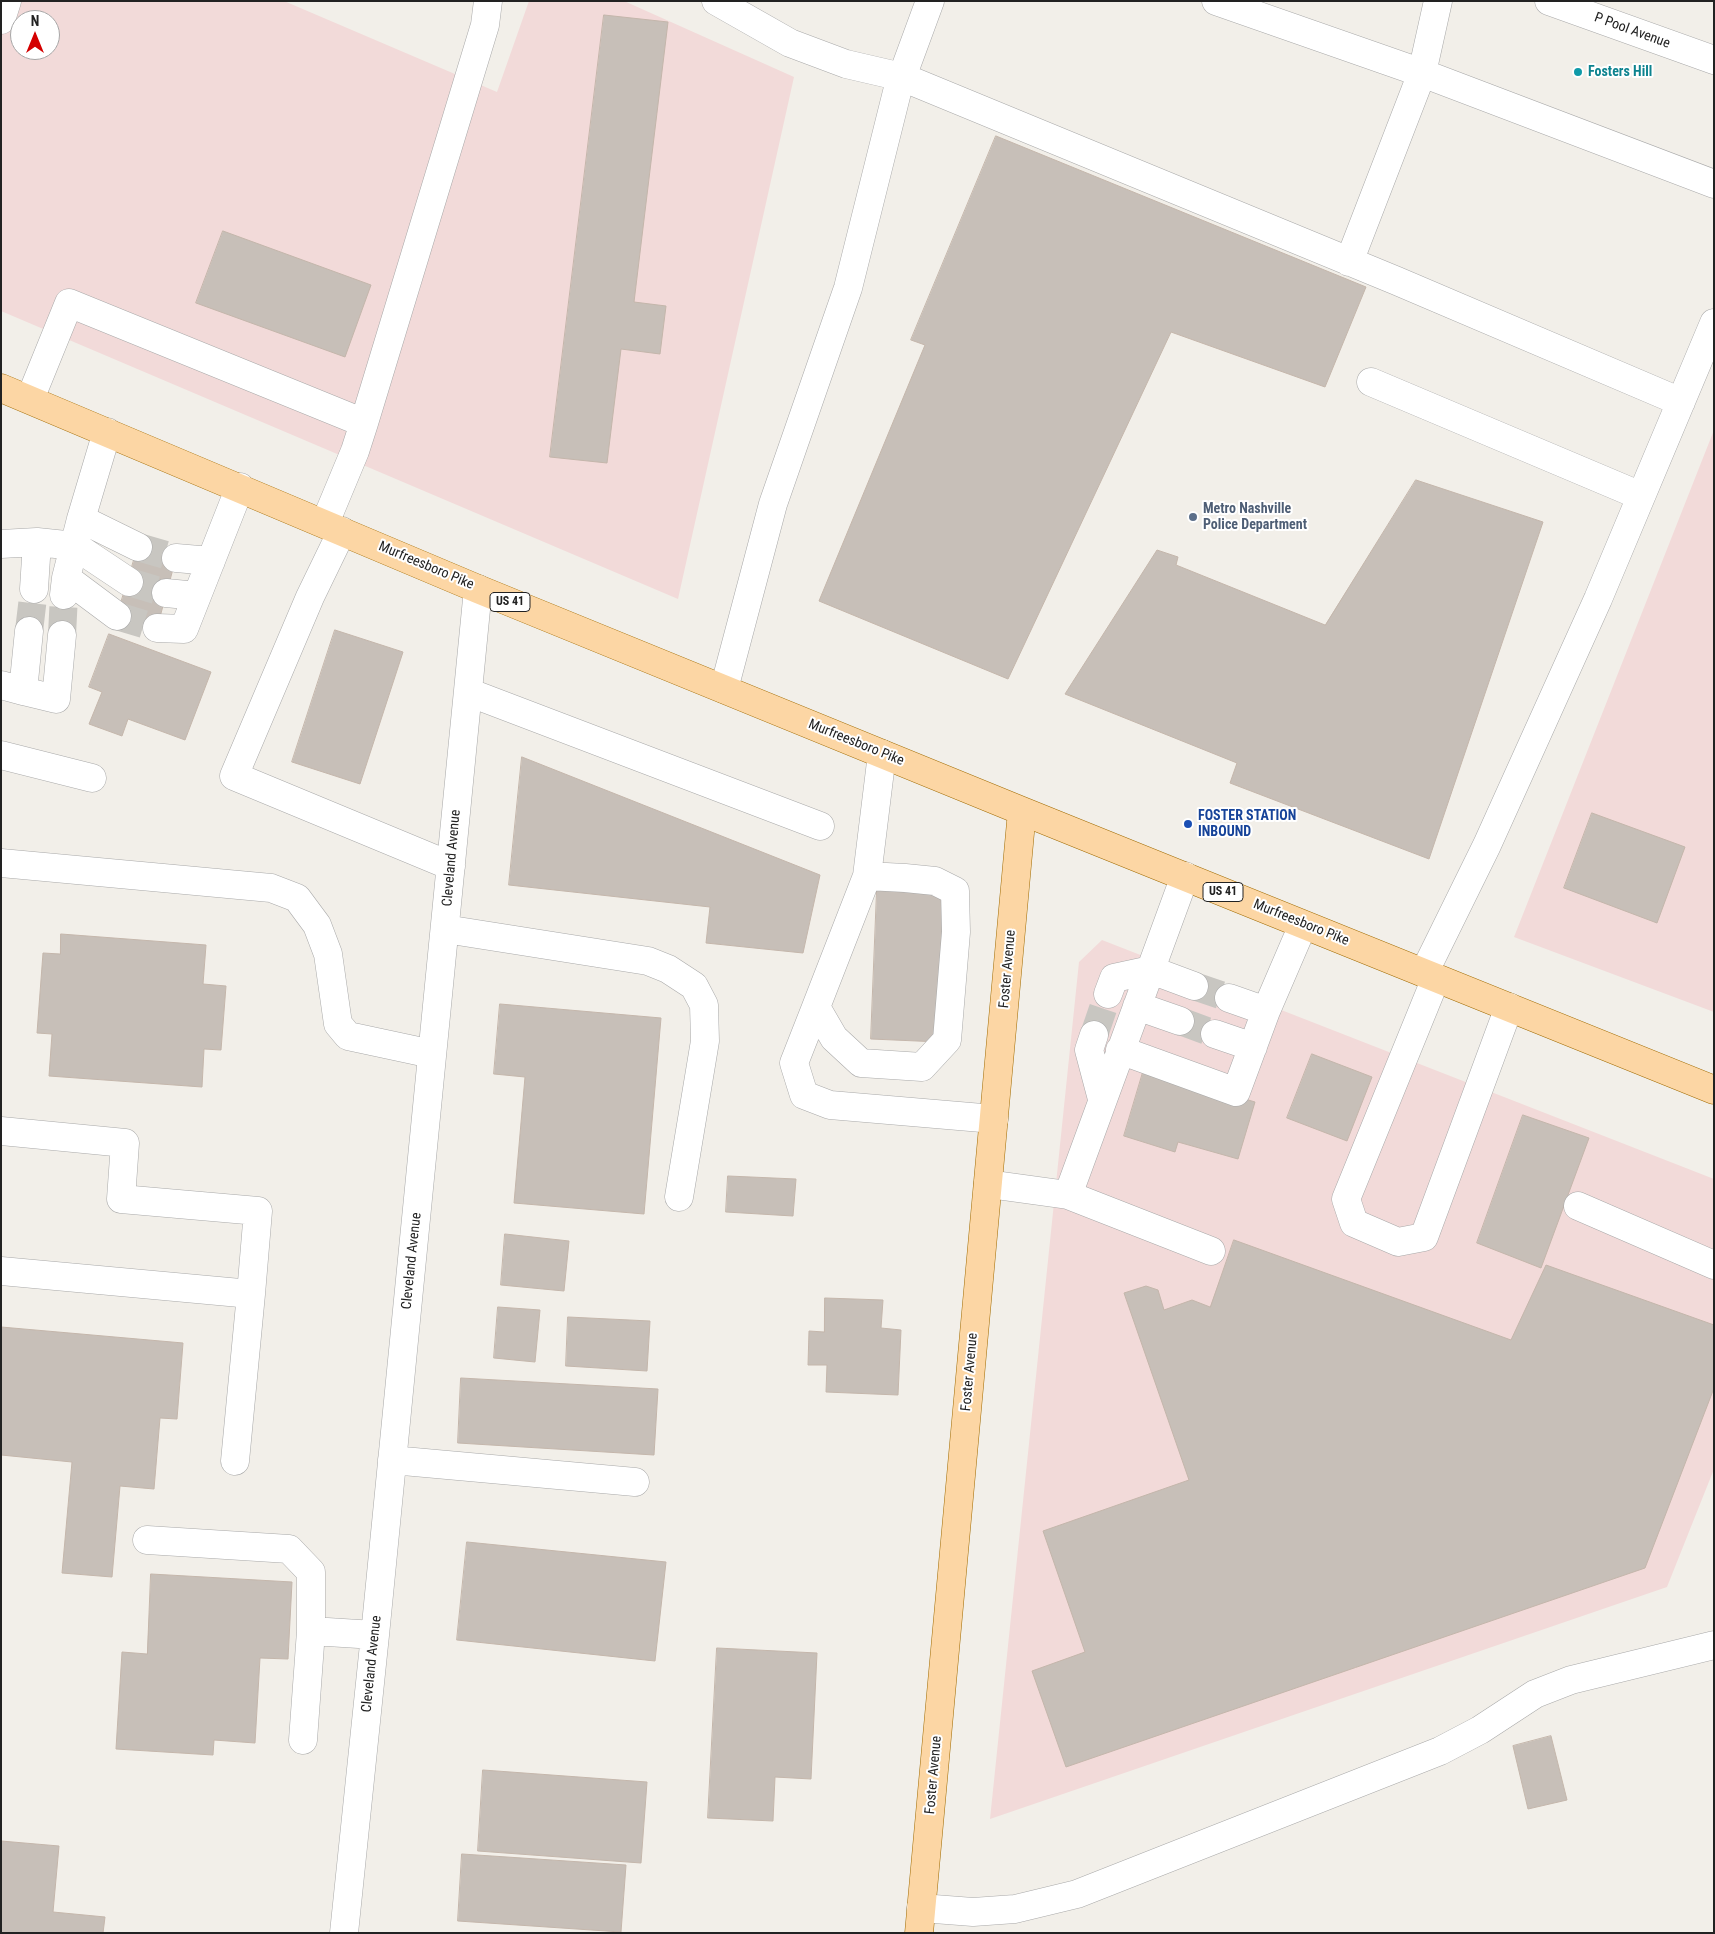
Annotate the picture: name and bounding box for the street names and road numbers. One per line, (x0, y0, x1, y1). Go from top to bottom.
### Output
street label: P Pool Avenue (1592, 10, 1672, 52)
street label: Murfreesboro Pike (376, 538, 476, 594)
road number: US 41 (490, 592, 530, 612)
street label: Murfreesboro Pike (806, 716, 906, 770)
street label: Cleveland Avenue (439, 809, 465, 907)
road number: US 41 (1203, 882, 1243, 902)
street label: Murfreesboro Pike (1251, 896, 1351, 950)
street label: Foster Avenue (996, 929, 1020, 1009)
street label: Cleveland Avenue (399, 1212, 425, 1310)
street label: Foster Avenue (958, 1332, 982, 1412)
street label: Cleveland Avenue (359, 1615, 385, 1713)
street label: Foster Avenue (922, 1735, 946, 1815)

